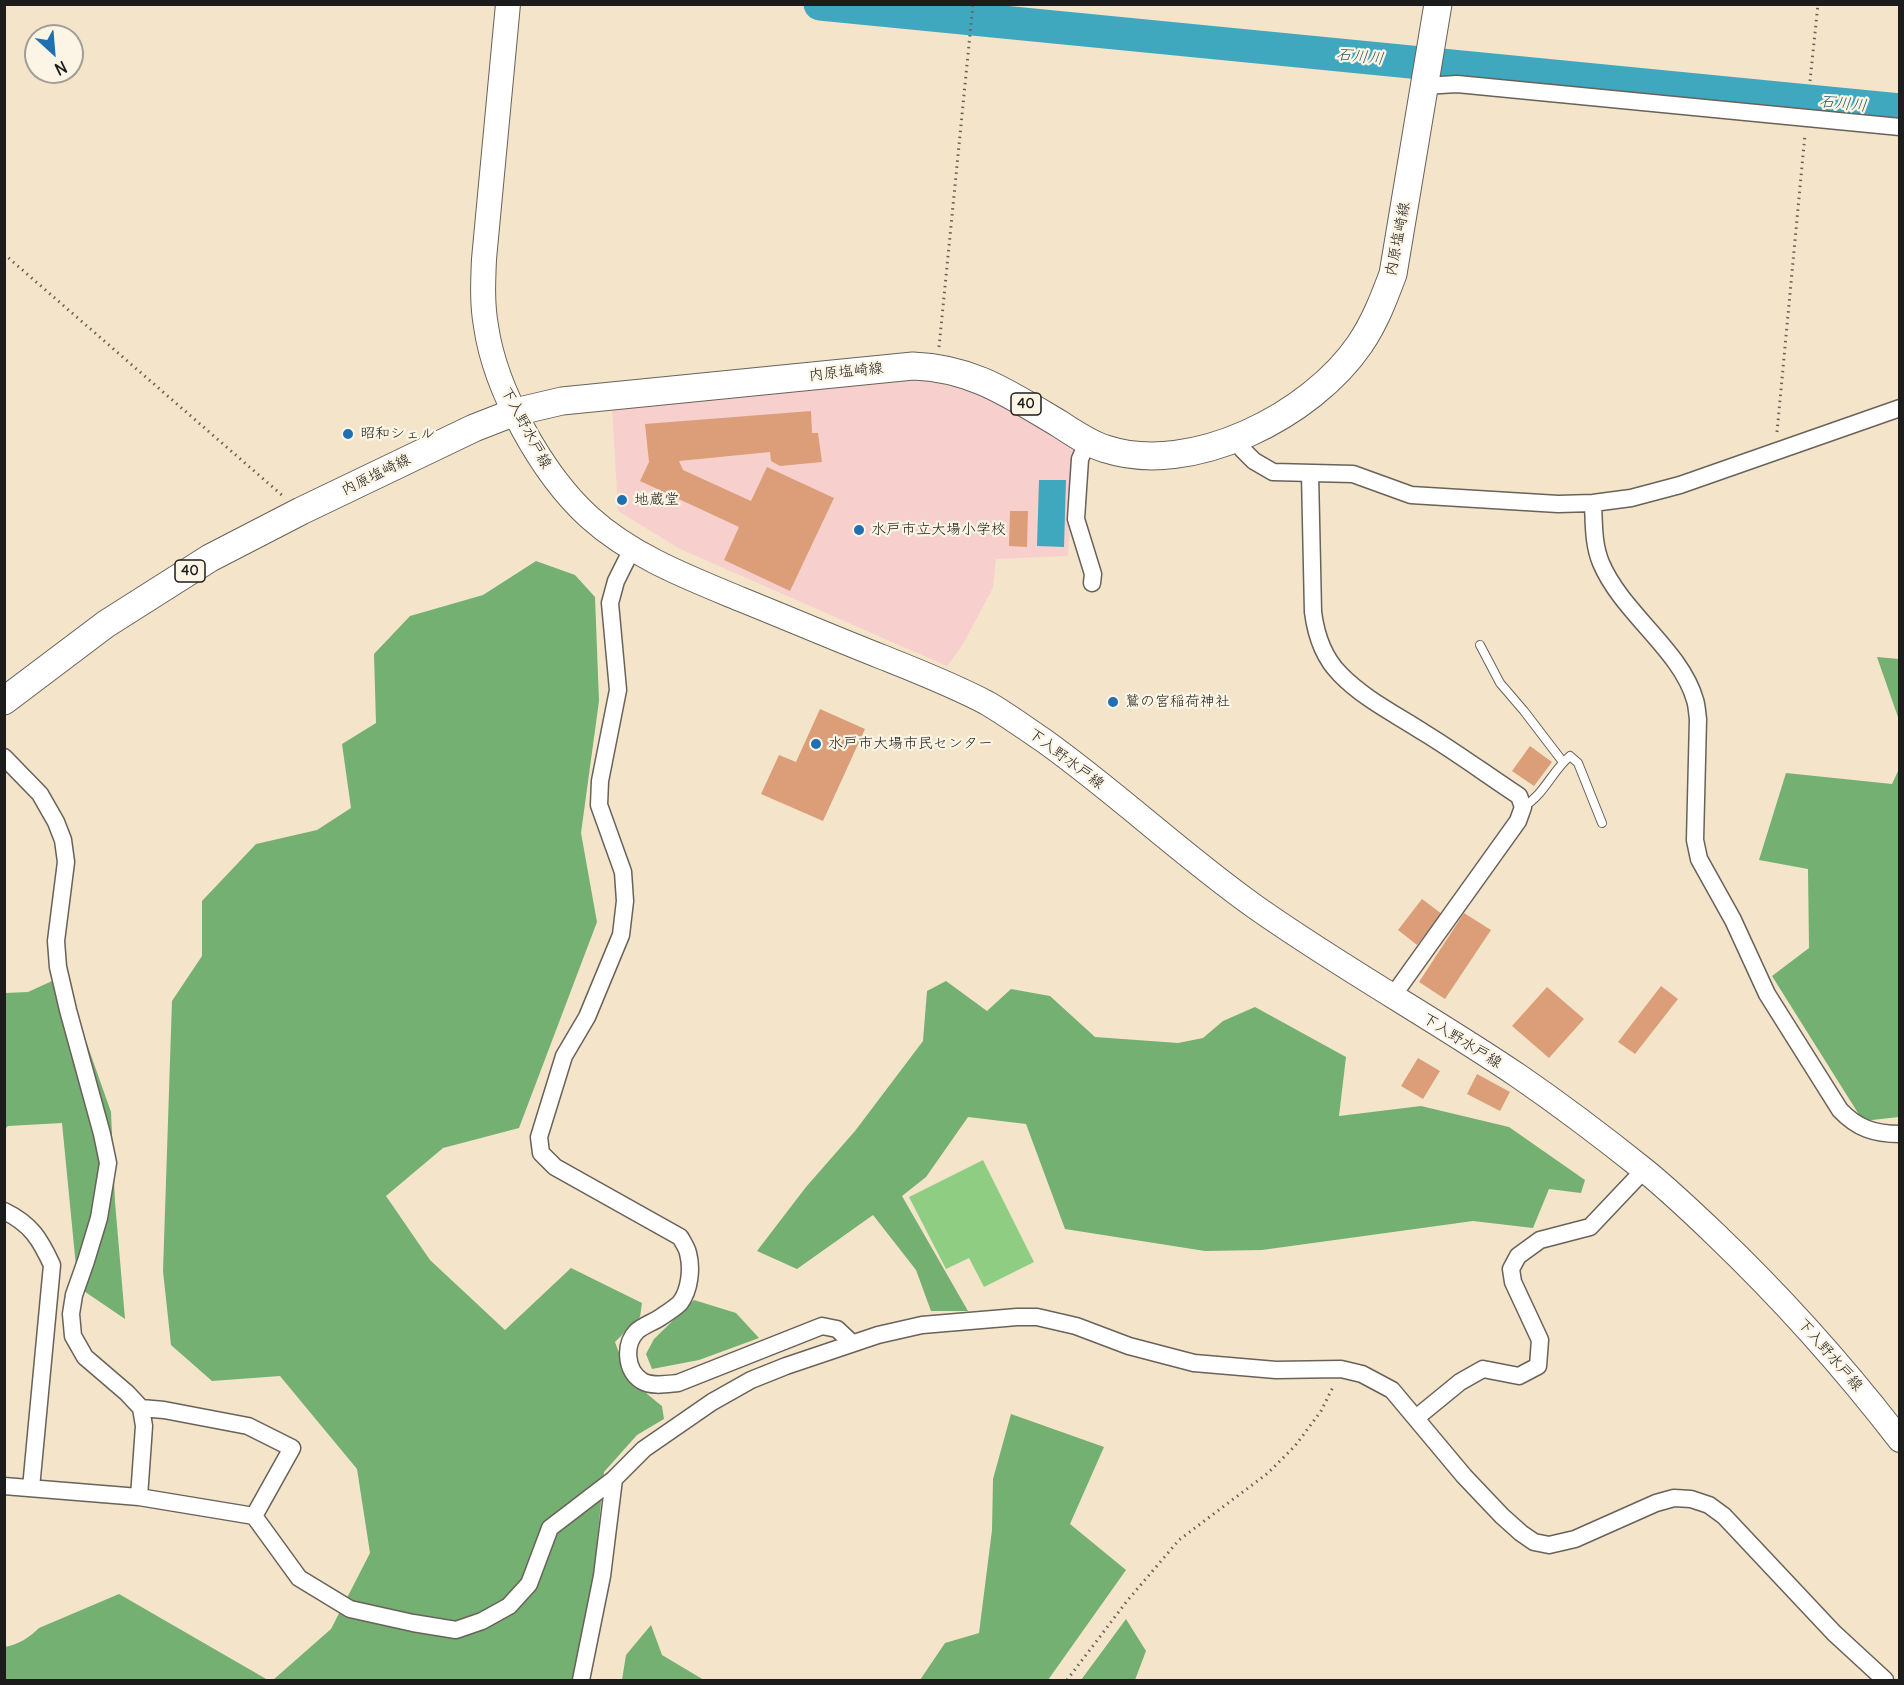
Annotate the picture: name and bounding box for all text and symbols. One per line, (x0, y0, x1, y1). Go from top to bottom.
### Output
north arrow (24, 24, 84, 84)
water label: 石川川 (1335, 45, 1385, 69)
text: N (52, 57, 70, 80)
water label: 石川川 (1818, 92, 1868, 116)
street label: 内原塩崎線 (1382, 200, 1414, 278)
street label: 内原塩崎線 (808, 359, 884, 385)
street label: 下入野水戸線 (497, 384, 555, 472)
road number: 40 (1011, 393, 1041, 415)
place label: 昭和シェル (360, 425, 435, 443)
marker: 昭和シェル (341, 427, 355, 441)
street label: 内原塩崎線 (338, 450, 414, 500)
place label: 地蔵堂 (634, 491, 679, 509)
marker: 地蔵堂 (615, 493, 629, 507)
place label: 水戸市立大場小学校 (871, 521, 1006, 539)
marker: 水戸市立大場小学校 (852, 523, 866, 537)
road number: 40 (175, 560, 205, 582)
place label: 鷲の宮稲荷神社 (1125, 693, 1230, 711)
marker: 鷲の宮稲荷神社 (1106, 695, 1120, 709)
street label: 下入野水戸線 (1025, 725, 1107, 793)
place label: 水戸市大場市民センター (828, 735, 993, 753)
marker: 水戸市大場市民センター (809, 737, 823, 751)
street label: 下入野水戸線 (1419, 1010, 1505, 1072)
street label: 下入野水戸線 (1794, 1315, 1866, 1395)

